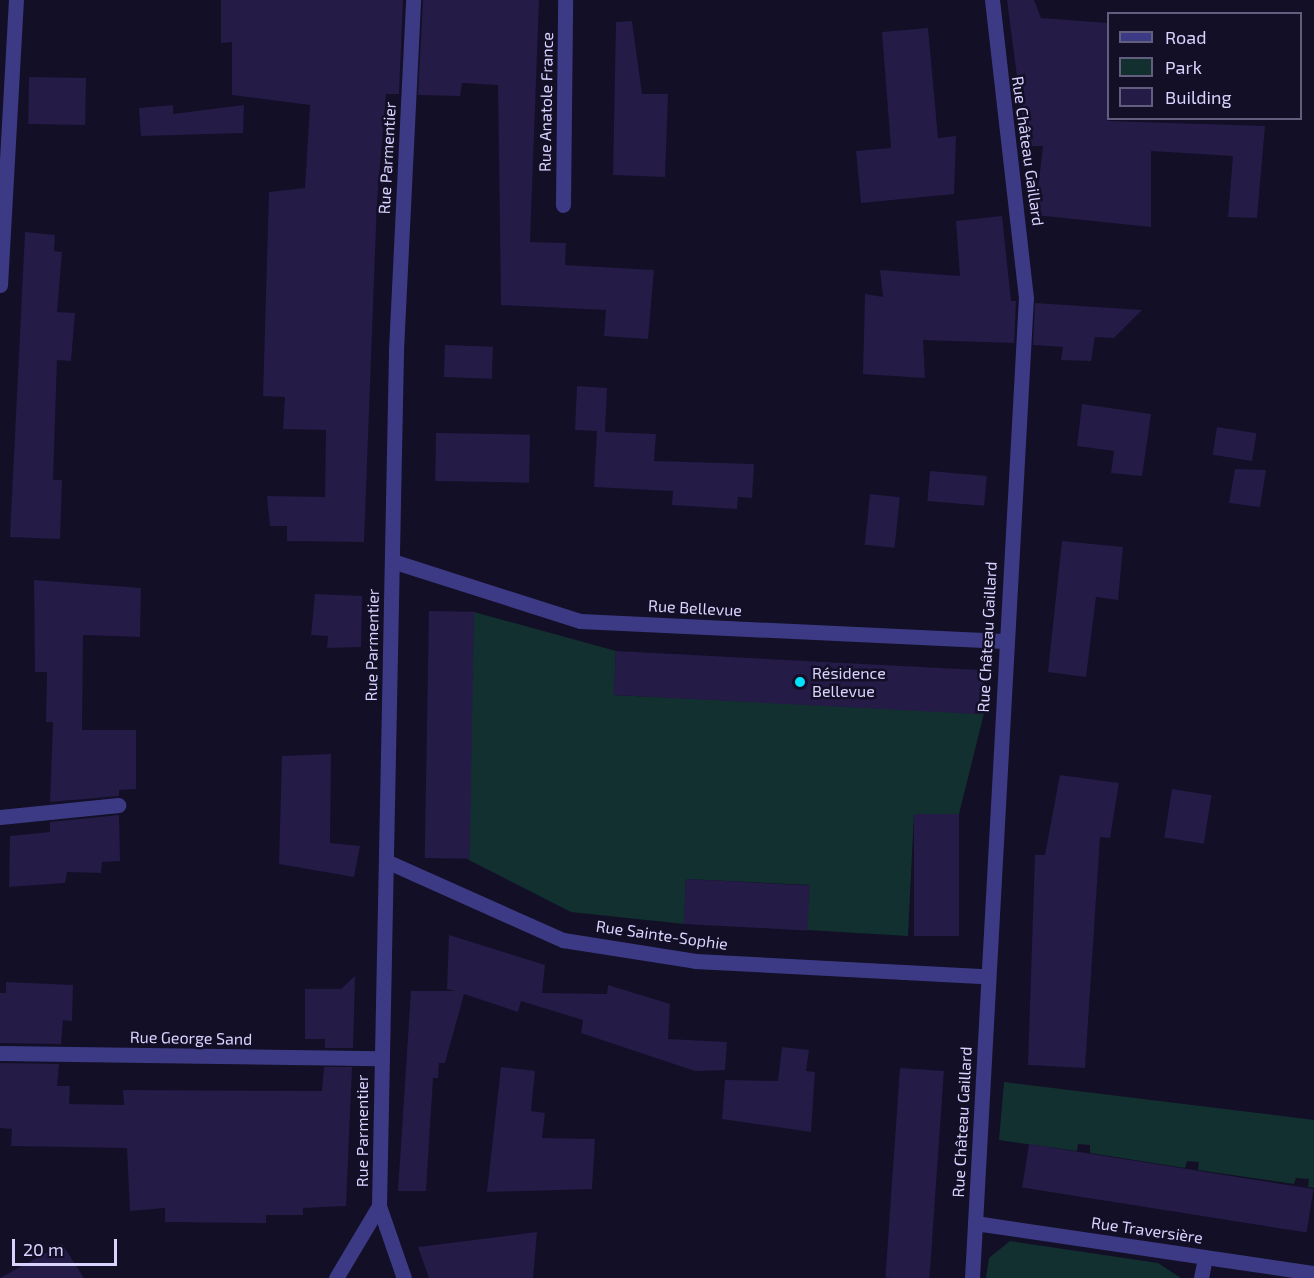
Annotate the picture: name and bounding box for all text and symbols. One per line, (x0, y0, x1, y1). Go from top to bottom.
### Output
legend (1107, 12, 1302, 120)
text: Road (1165, 26, 1206, 48)
street label: Rue Anatole France (535, 32, 557, 172)
text: Park (1165, 56, 1202, 78)
street label: Rue Château Gaillard (1008, 75, 1048, 227)
text: Building (1165, 86, 1232, 108)
street label: Rue Parmentier (374, 101, 400, 215)
street label: Rue Château Gaillard (973, 561, 1001, 713)
street label: Rue Parmentier (361, 588, 383, 702)
street label: Rue Bellevue (648, 596, 742, 620)
place label: Résidence Bellevue (812, 663, 886, 701)
marker: Résidence Bellevue (793, 675, 807, 689)
street label: Rue Sainte-Sophie (595, 916, 729, 954)
street label: Rue George Sand (130, 1027, 252, 1049)
street label: Rue Château Gaillard (948, 1046, 976, 1198)
street label: Rue Parmentier (352, 1075, 372, 1187)
street label: Rue Traversière (1090, 1213, 1204, 1247)
scale bar (15, 1227, 120, 1265)
text: 20 m (23, 1238, 64, 1260)

